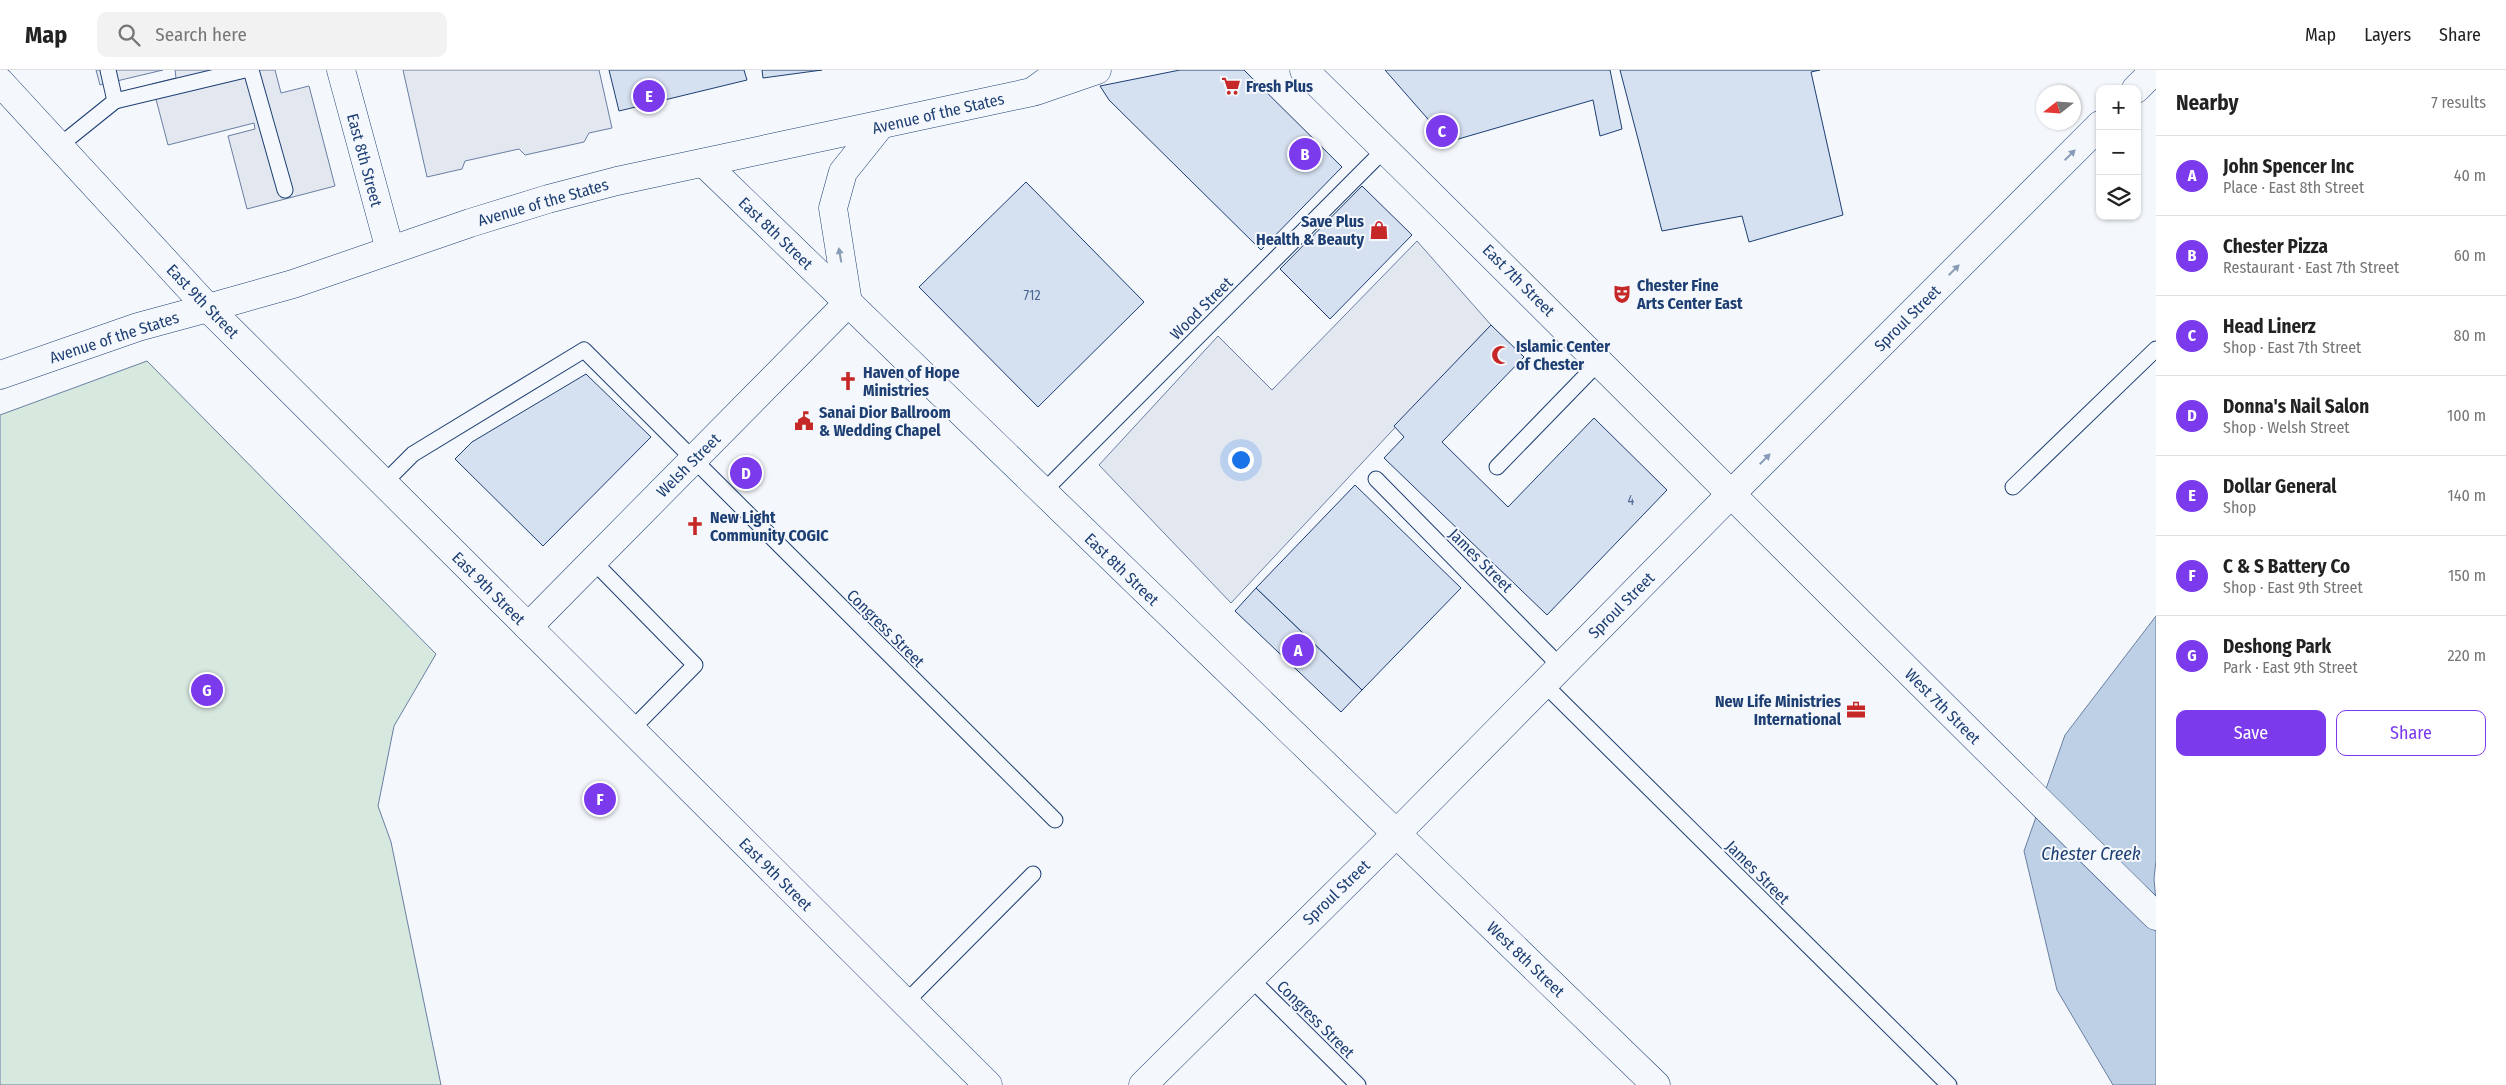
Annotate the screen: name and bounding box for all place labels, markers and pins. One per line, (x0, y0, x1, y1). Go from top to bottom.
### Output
supermarket icon: Fresh Plus (1220, 75, 1242, 97)
pin: E (633, 77, 665, 115)
place label: Fresh Plus (1246, 77, 1313, 96)
pin: C (1426, 112, 1458, 150)
pin: B (1289, 135, 1321, 173)
place label: Save Plus Health & Beauty (1256, 212, 1364, 249)
shop icon: Save Plus Health & Beauty (1368, 219, 1390, 241)
place label: Chester Fine Arts Center East (1636, 276, 1743, 313)
theatre icon: Chester Fine Arts Center East (1611, 283, 1633, 305)
place label: Islamic Center of Chester (1516, 337, 1610, 374)
mosque icon: Islamic Center of Chester (1490, 344, 1512, 366)
place label: Haven of Hope Ministries (863, 363, 960, 400)
church icon: Haven of Hope Ministries (837, 370, 859, 392)
place label: Sanai Dior Ballroom & Wedding Chapel (819, 403, 951, 440)
public building icon: Sanai Dior Ballroom & Wedding Chapel (793, 410, 815, 432)
pin: D (730, 454, 762, 492)
place label: New Light Community COGIC (710, 508, 829, 545)
church icon: New Light Community COGIC (684, 515, 706, 537)
pin: A (1282, 631, 1314, 669)
pin: G (191, 671, 223, 709)
place label: New Life Ministries International (1715, 692, 1842, 729)
office icon: New Life Ministries International (1845, 699, 1867, 721)
pin: F (584, 780, 616, 818)

